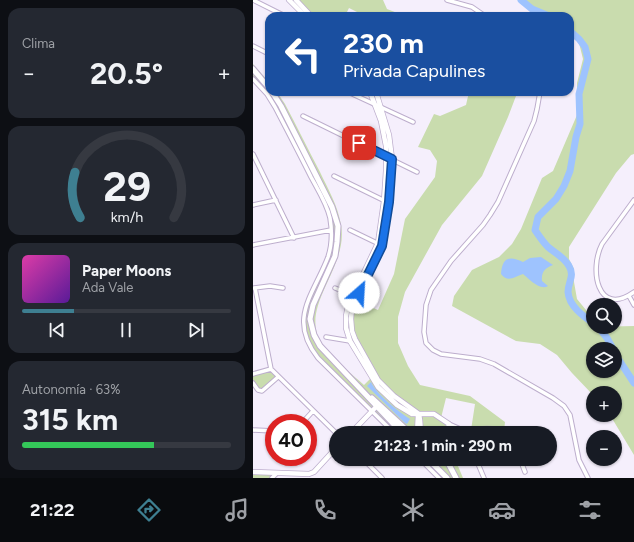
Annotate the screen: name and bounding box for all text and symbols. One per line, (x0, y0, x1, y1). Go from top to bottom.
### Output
text: 230 m (343, 26, 424, 60)
icon: left (277, 28, 329, 80)
text: Clima (22, 36, 55, 51)
text: 20.5° (90, 55, 163, 92)
text: − (22, 60, 36, 87)
text: + (217, 60, 231, 87)
text: Privada Capulines (343, 60, 485, 82)
pin (342, 126, 376, 160)
icon: arrive (348, 132, 370, 154)
text: 29 (102, 161, 151, 211)
text: km/h (110, 208, 143, 226)
text: Paper Moons (82, 262, 171, 280)
position arrow (338, 272, 380, 314)
text: Ada Vale (82, 280, 133, 295)
map controls (586, 298, 622, 466)
button: search (586, 298, 622, 334)
icon: previous (46, 319, 68, 341)
icon: pause (115, 319, 137, 341)
icon: next (185, 319, 207, 341)
button: layers (586, 342, 622, 378)
text: Autonomía · 63% (22, 382, 120, 397)
button: + (586, 386, 622, 422)
text: 315 km (22, 401, 118, 438)
speed limit sign: 40 (265, 414, 317, 466)
button: − (586, 430, 622, 466)
text: 21:23 · 1 min · 290 m (374, 437, 512, 455)
icon: directions (135, 496, 163, 524)
icon: music (223, 496, 251, 524)
icon: phone (311, 496, 339, 524)
icon: climate (399, 496, 427, 524)
icon: car (488, 496, 516, 524)
icon: filters (576, 496, 604, 524)
text: 21:22 (30, 499, 74, 521)

